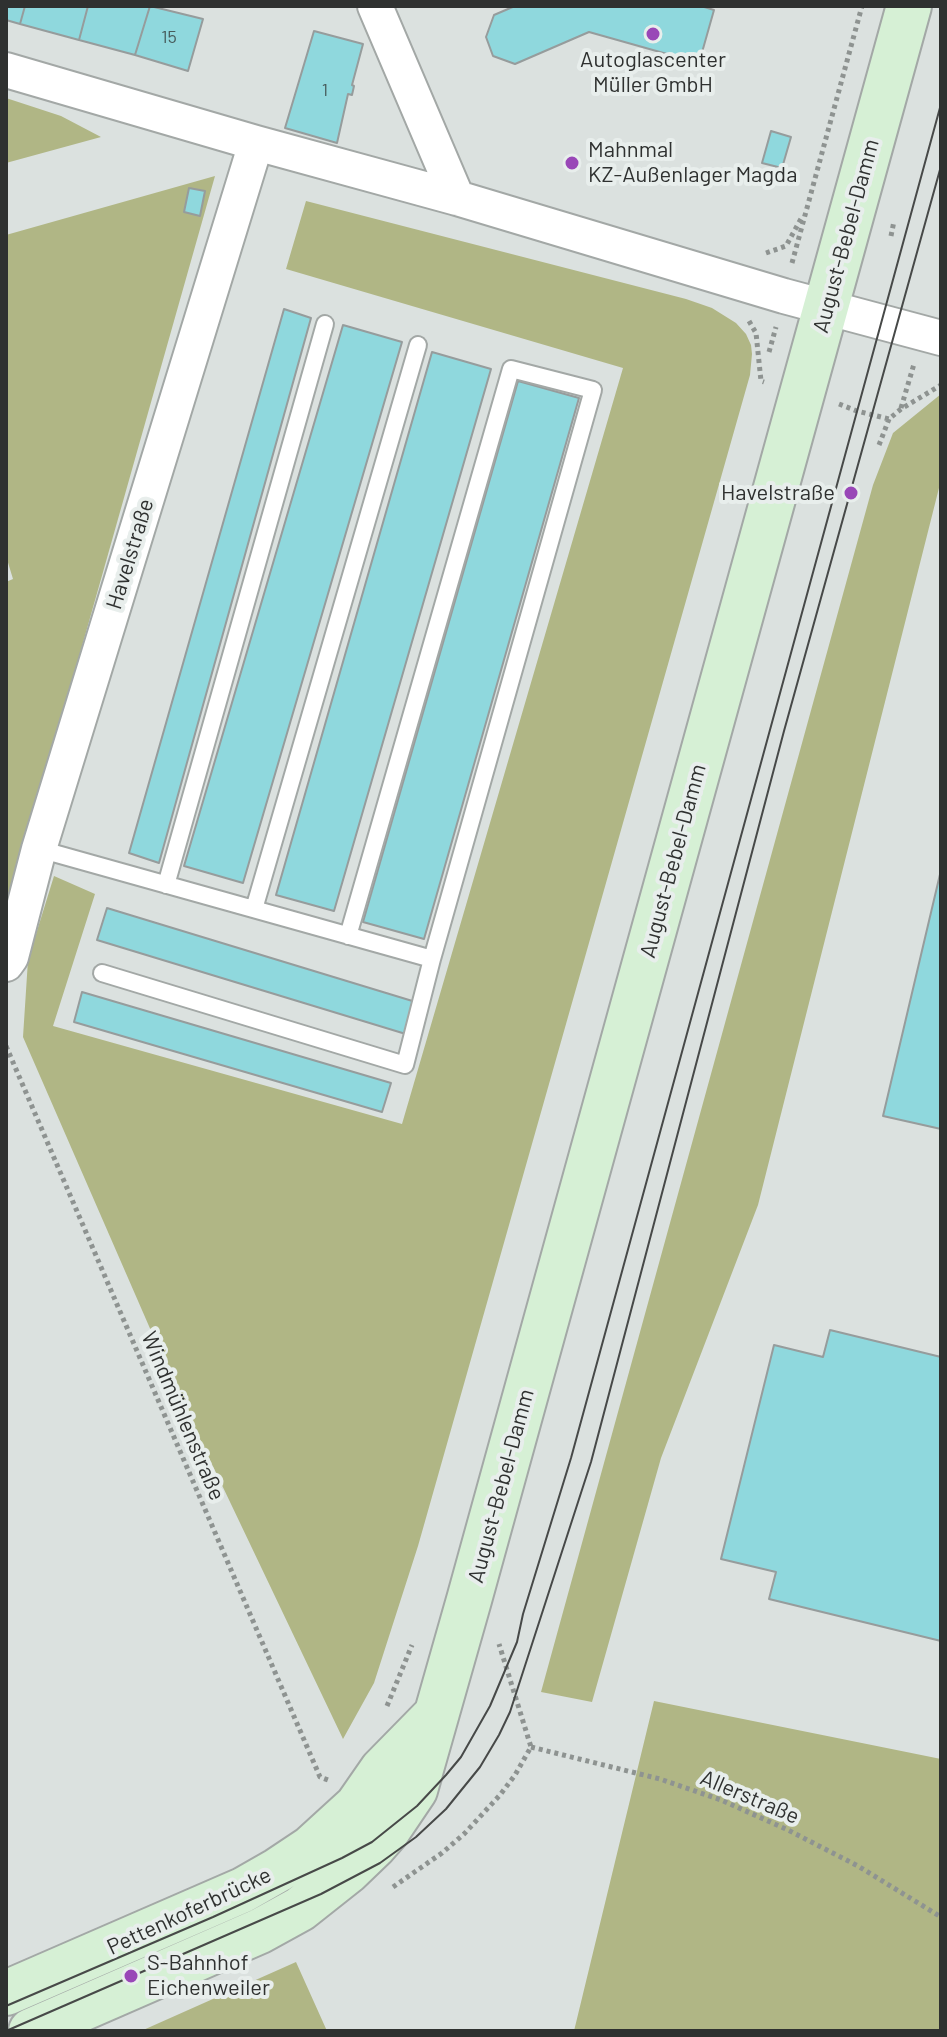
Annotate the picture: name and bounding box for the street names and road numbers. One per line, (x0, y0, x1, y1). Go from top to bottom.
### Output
street label: August-Bebel-Damm (807, 136, 885, 336)
street label: Havelstraße (101, 496, 159, 612)
street label: August-Bebel-Damm (634, 761, 712, 961)
street label: Windmühlenstraße (135, 1328, 231, 1504)
street label: August-Bebel-Damm (462, 1386, 540, 1586)
street label: Allerstraße (697, 1764, 803, 1830)
street label: Pettenkoferbrücke (103, 1861, 275, 1961)

